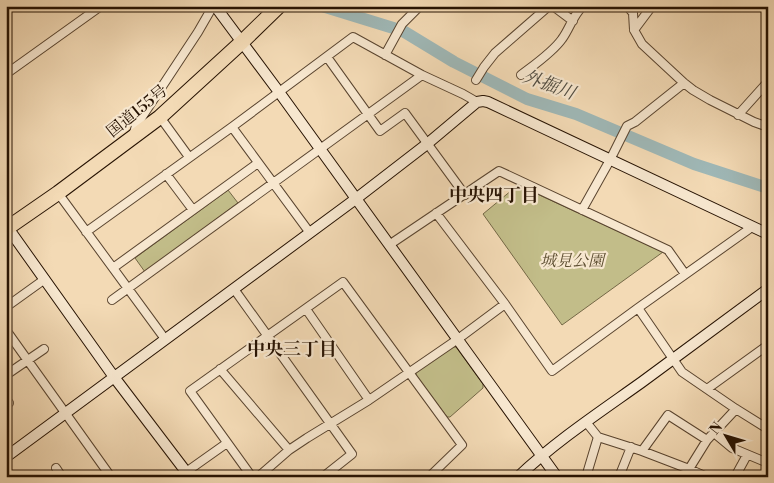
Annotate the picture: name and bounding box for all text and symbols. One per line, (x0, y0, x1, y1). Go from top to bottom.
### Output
water label: 外掘川 (520, 65, 580, 106)
street label: 国道155号 (103, 80, 171, 142)
district label: 中央四丁目 (449, 184, 539, 207)
park label: 城見公園 (540, 251, 607, 271)
district label: 中央三丁目 (247, 338, 337, 361)
north arrow (702, 410, 752, 460)
text: N (706, 419, 727, 439)

